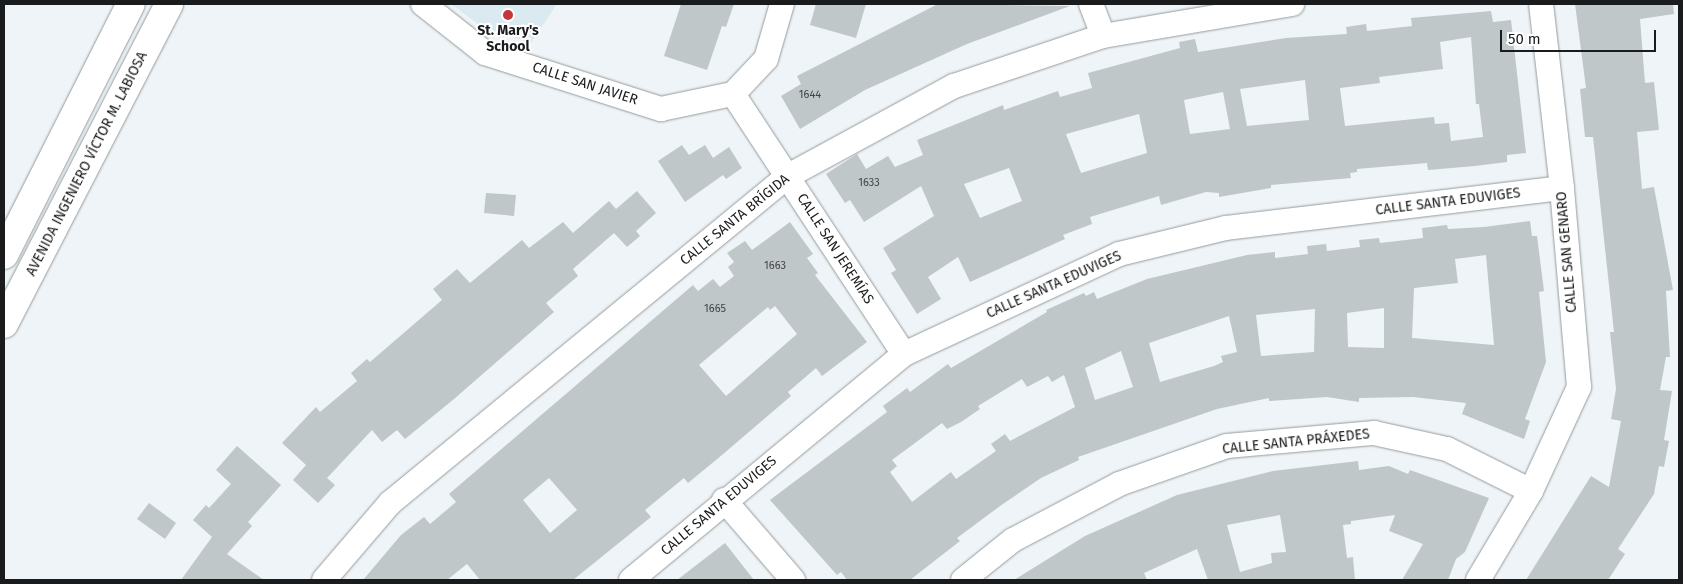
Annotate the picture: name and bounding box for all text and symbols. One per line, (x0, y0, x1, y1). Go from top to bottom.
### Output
marker: St. Mary's School (502, 9, 514, 21)
scale bar (1503, 20, 1659, 52)
place label: St. Mary's School (477, 23, 539, 56)
text: 50 m (1508, 30, 1541, 48)
street label: AVENIDA INGENIERO VÍCTOR M. LABIOSA (23, 49, 151, 279)
street label: CALLE SAN JAVIER (530, 59, 640, 109)
house number: 1644 (799, 88, 821, 102)
street label: CALLE SANTA BRÍGIDA (677, 171, 793, 269)
house number: 1633 (858, 176, 880, 190)
street label: CALLE SANTA EDUVIGES (1375, 185, 1521, 219)
street label: CALLE SAN JEREMÍAS (793, 191, 877, 307)
street label: CALLE SAN GENARO (1553, 191, 1581, 313)
street label: CALLE SANTA EDUVIGES (984, 248, 1124, 322)
house number: 1663 (764, 259, 786, 273)
house number: 1665 (704, 302, 726, 316)
street label: CALLE SANTA PRÁXEDES (1221, 426, 1371, 458)
street label: CALLE SANTA EDUVIGES (658, 453, 780, 559)

